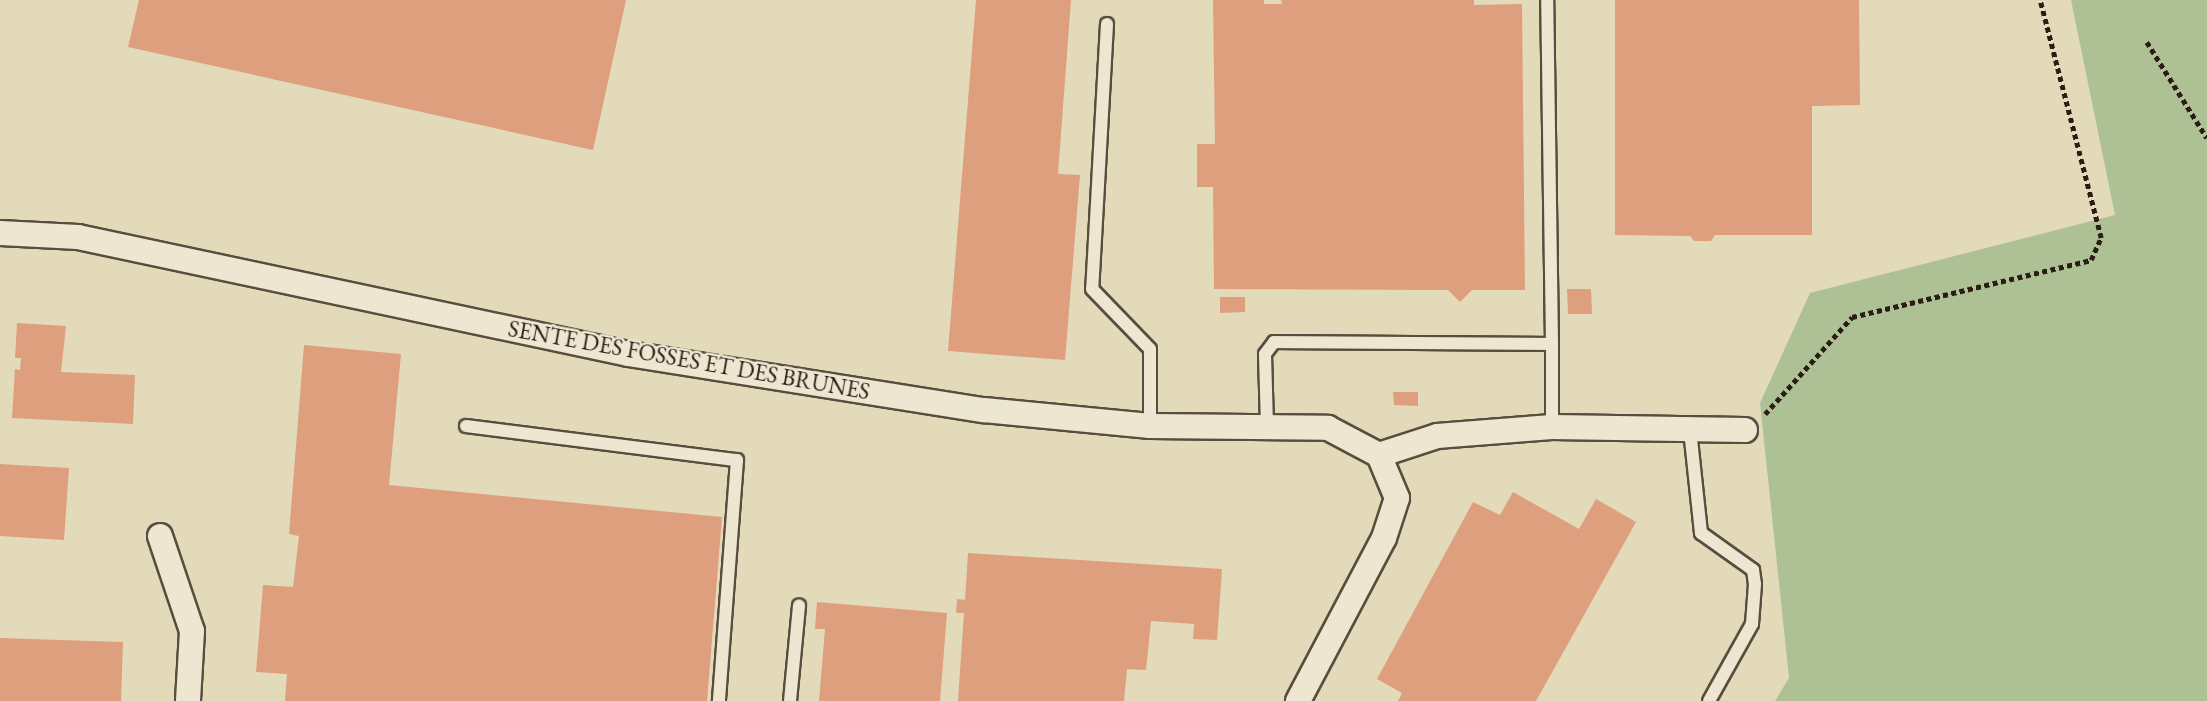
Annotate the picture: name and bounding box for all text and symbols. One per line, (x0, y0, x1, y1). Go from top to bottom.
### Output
street label: SENTE DES FOSSES ET DES BRUNES (506, 315, 872, 405)

